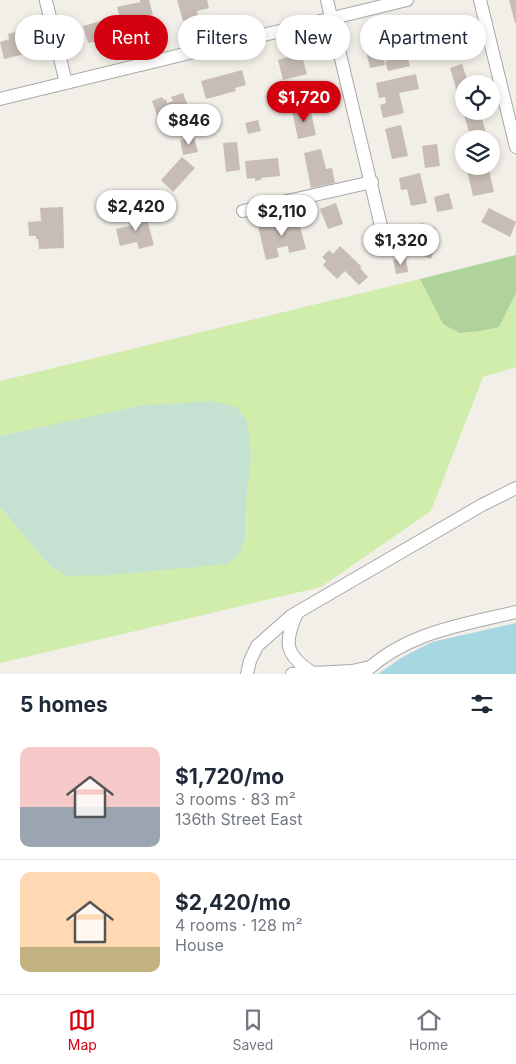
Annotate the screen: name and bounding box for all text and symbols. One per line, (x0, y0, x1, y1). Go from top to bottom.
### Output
chip: Buy (15, 15, 84, 60)
chip: Rent (94, 15, 168, 60)
chip: Filters (178, 15, 266, 60)
chip: New (276, 15, 350, 60)
chip: Apartment (360, 15, 486, 60)
map controls (455, 75, 500, 175)
button: locate (455, 75, 500, 120)
pin: $1,720 (263, 80, 345, 123)
text: $1,720 (278, 87, 330, 107)
pin: $846 (159, 104, 219, 146)
text: $846 (168, 110, 210, 130)
button: layers (455, 130, 500, 175)
pin: $2,420 (95, 190, 177, 232)
pin: $2,110 (241, 194, 323, 237)
text: $2,420 (107, 196, 165, 216)
text: $2,110 (257, 201, 307, 221)
pin: $1,320 (360, 224, 442, 266)
text: $1,320 (374, 230, 428, 250)
icon: filters (468, 690, 496, 718)
text: 5 homes (20, 692, 108, 717)
text: $1,720/mo (175, 764, 284, 789)
icon: home (60, 767, 120, 827)
text: 3 rooms · 83 m² (175, 789, 296, 809)
text: 136th Street East (175, 809, 302, 829)
text: $2,420/mo (175, 890, 291, 915)
icon: home (60, 892, 120, 952)
text: 4 rooms · 128 m² (175, 915, 303, 935)
text: House (175, 935, 224, 955)
tab: Map (68, 1006, 97, 1053)
tab: Saved (232, 1006, 273, 1053)
tab: Home (409, 1006, 448, 1053)

